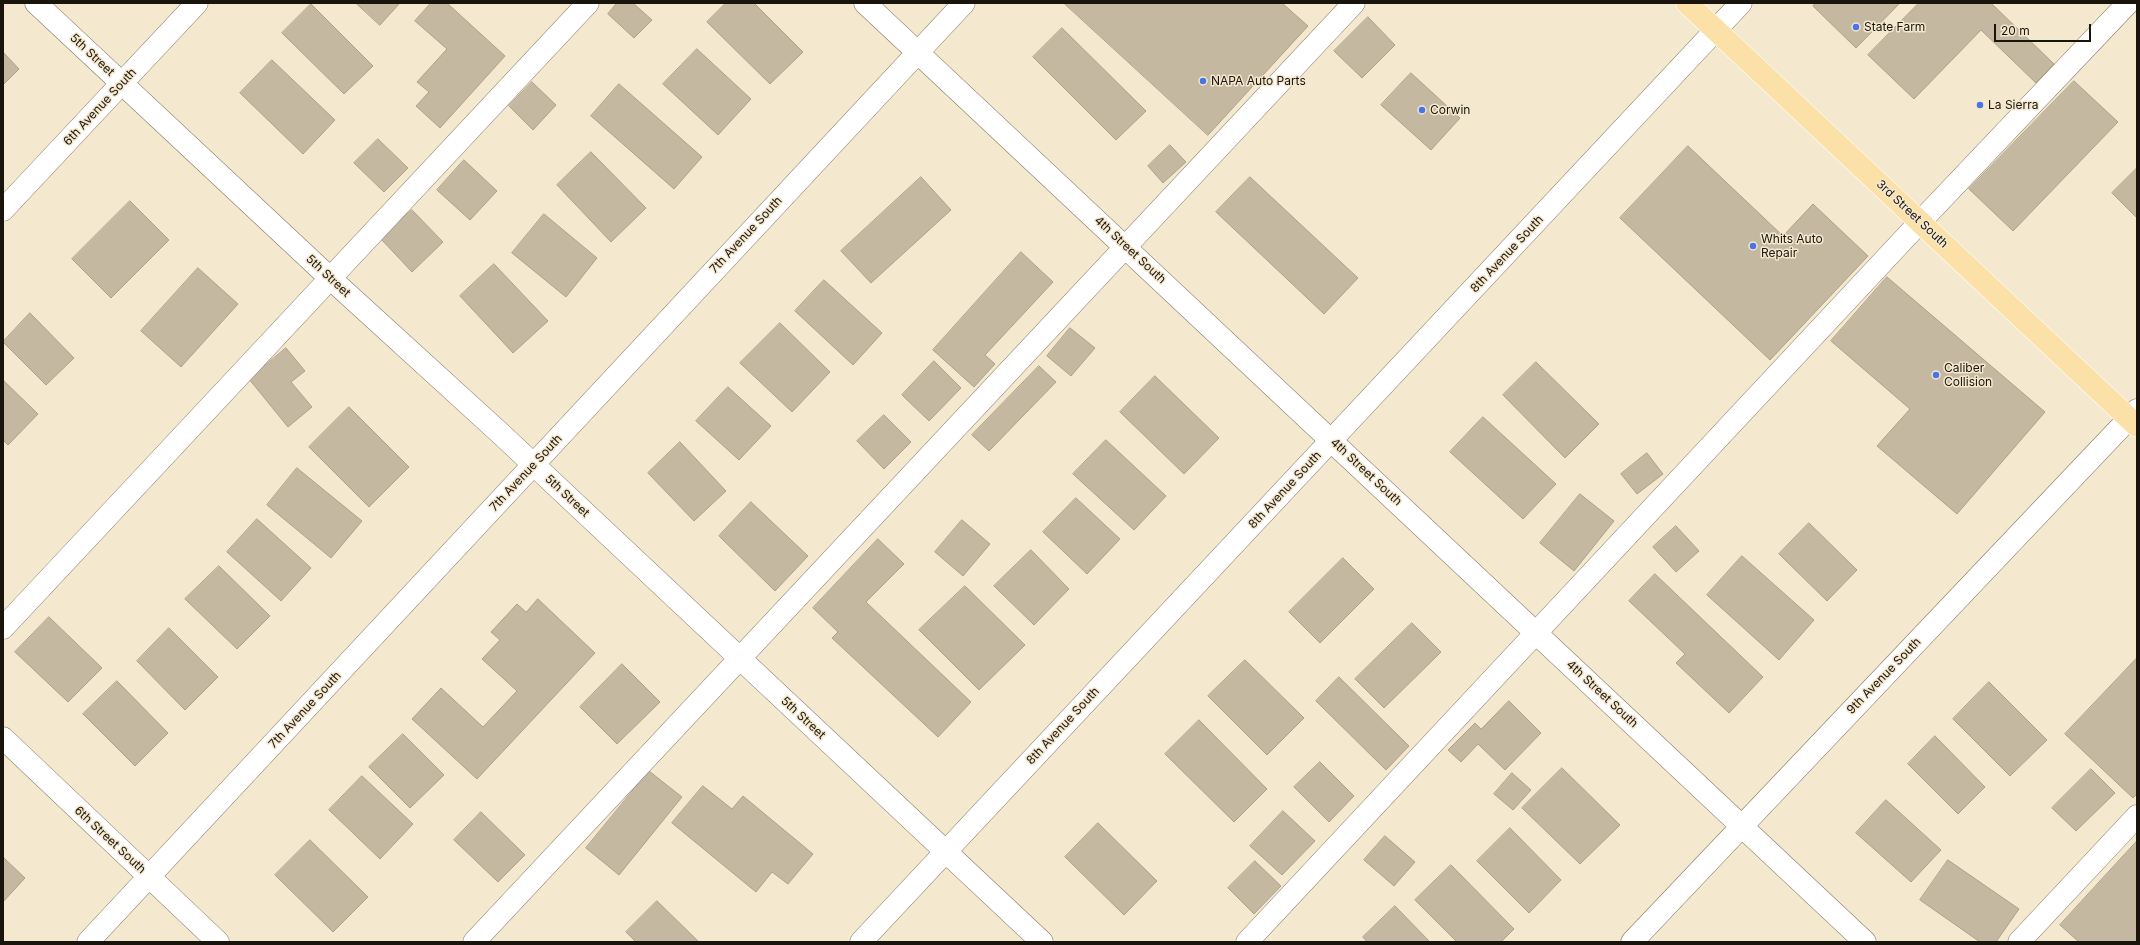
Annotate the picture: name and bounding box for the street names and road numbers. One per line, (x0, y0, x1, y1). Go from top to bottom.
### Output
street label: 5th Street (67, 31, 117, 79)
street label: 6th Avenue South (61, 65, 139, 149)
street label: 3rd Street South (1873, 177, 1951, 251)
street label: 7th Avenue South (707, 194, 785, 276)
street label: 8th Avenue South (1468, 212, 1546, 296)
street label: 4th Street South (1091, 213, 1169, 287)
street label: 5th Street (303, 252, 353, 300)
street label: 7th Avenue South (487, 432, 565, 514)
street label: 4th Street South (1327, 435, 1405, 509)
street label: 8th Avenue South (1246, 448, 1324, 532)
street label: 5th Street (542, 472, 592, 520)
street label: 9th Avenue South (1844, 635, 1924, 717)
street label: 4th Street South (1563, 657, 1641, 731)
street label: 7th Avenue South (266, 669, 344, 751)
street label: 8th Avenue South (1024, 684, 1102, 768)
street label: 5th Street (778, 694, 828, 742)
street label: 6th Street South (71, 803, 149, 877)

